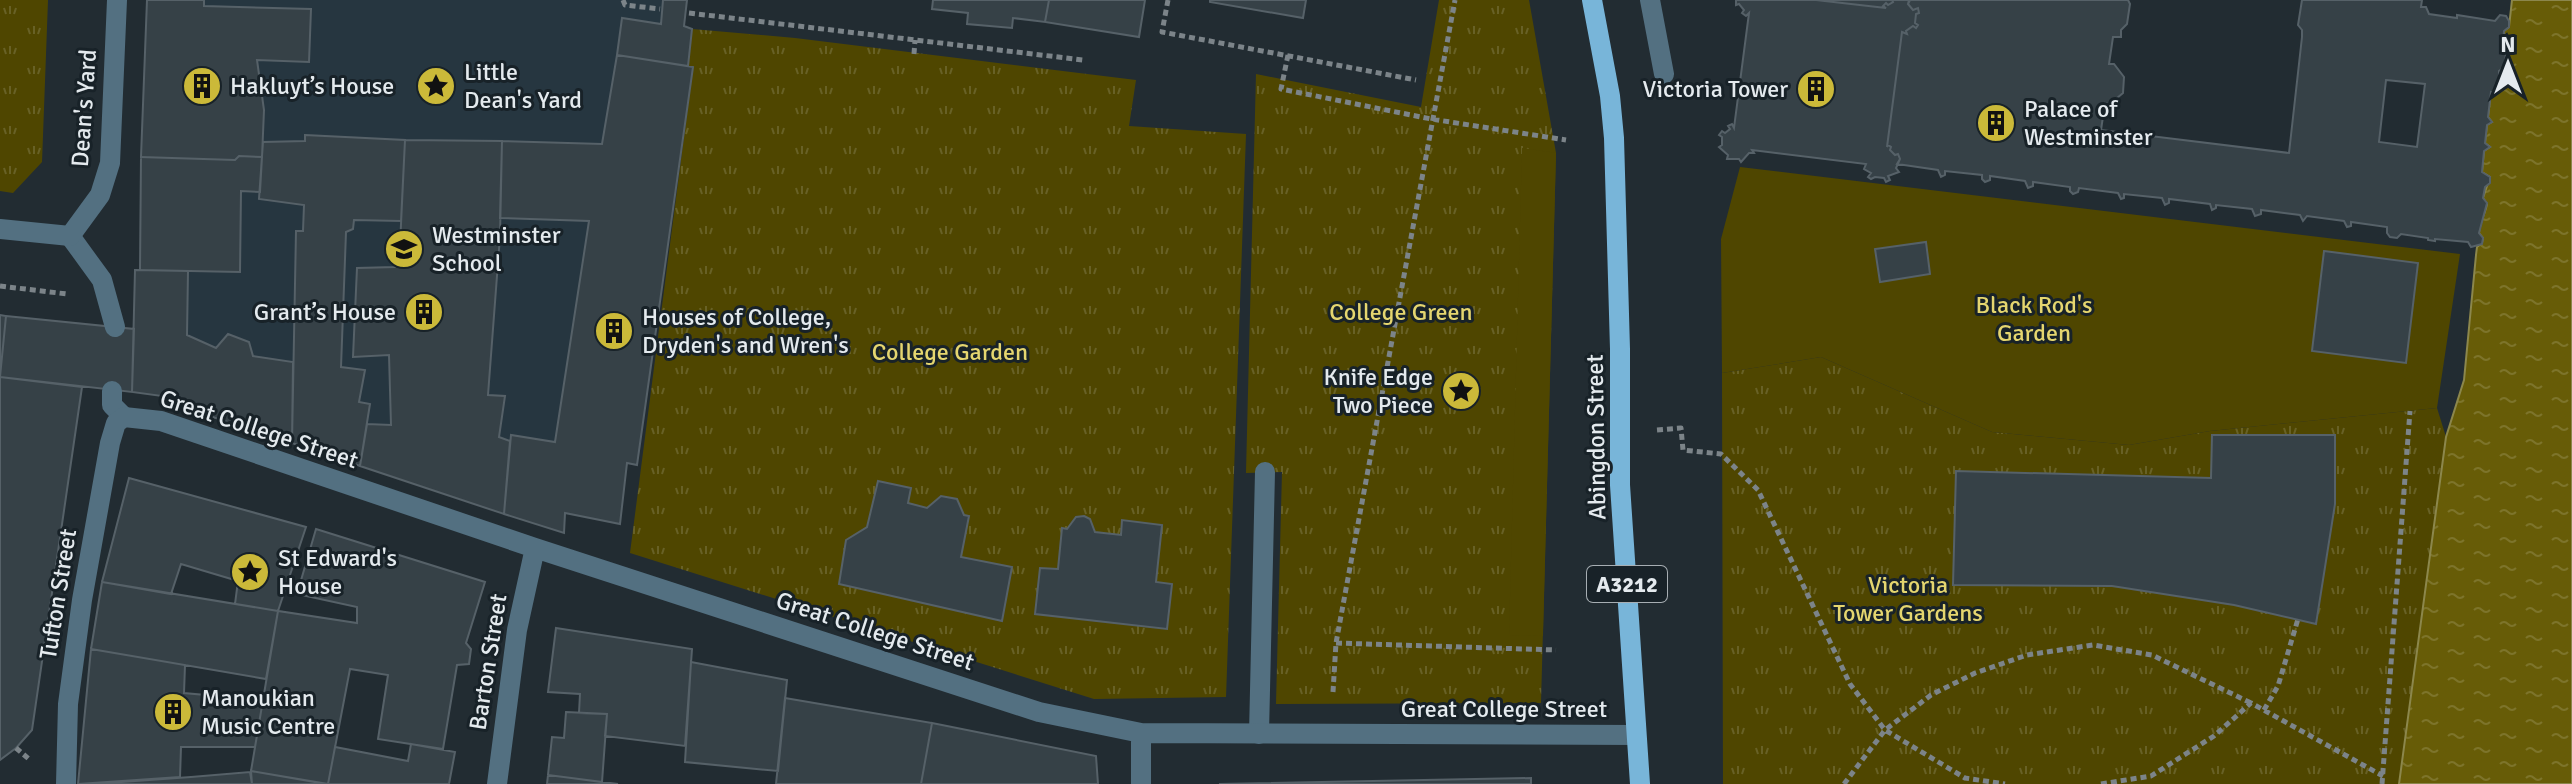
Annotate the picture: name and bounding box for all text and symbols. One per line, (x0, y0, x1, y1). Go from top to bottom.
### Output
north arrow (2468, 24, 2548, 104)
text: N (2500, 31, 2516, 58)
street label: Dean's Yard (65, 48, 103, 168)
place label: Little Dean's Yard (464, 57, 582, 115)
building icon: Hakluyt’s House (181, 65, 223, 107)
place icon: Little Dean's Yard (415, 65, 457, 107)
building icon: Victoria Tower (1795, 68, 1837, 110)
place label: Hakluyt’s House (230, 71, 394, 101)
place label: Victoria Tower (1643, 74, 1788, 104)
place label: Palace of Westminster (2024, 94, 2153, 152)
building icon: Palace of Westminster (1975, 102, 2017, 144)
place label: Westminster School (432, 220, 561, 278)
school or university icon: Westminster School (383, 228, 425, 270)
park label: Black Rod's Garden (1975, 290, 2093, 348)
building icon: Grant’s House (403, 291, 445, 333)
place label: Grant’s House (254, 297, 396, 327)
park label: College Green (1329, 297, 1473, 327)
place label: Houses of College, Dryden's and Wren's (642, 302, 849, 360)
building icon: Houses of College, Dryden's and Wren's (593, 310, 635, 352)
park label: College Garden (872, 337, 1028, 367)
street label: Abingdon Street (1580, 354, 1612, 520)
place label: Knife Edge Two Piece (1323, 362, 1433, 420)
place icon: Knife Edge Two Piece (1440, 370, 1482, 412)
street label: Great College Street (156, 383, 362, 475)
street label: Tufton Street (33, 527, 83, 661)
place label: St Edward's House (278, 543, 397, 601)
place icon: St Edward's House (229, 551, 271, 593)
road number: A3212 (1587, 566, 1667, 602)
park label: Victoria Tower Gardens (1833, 570, 1983, 628)
street label: Great College Street (772, 585, 978, 677)
street label: Barton Street (462, 592, 514, 732)
place label: Manoukian Music Centre (201, 683, 335, 741)
building icon: Manoukian Music Centre (152, 691, 194, 733)
street label: Great College Street (1401, 694, 1607, 724)

